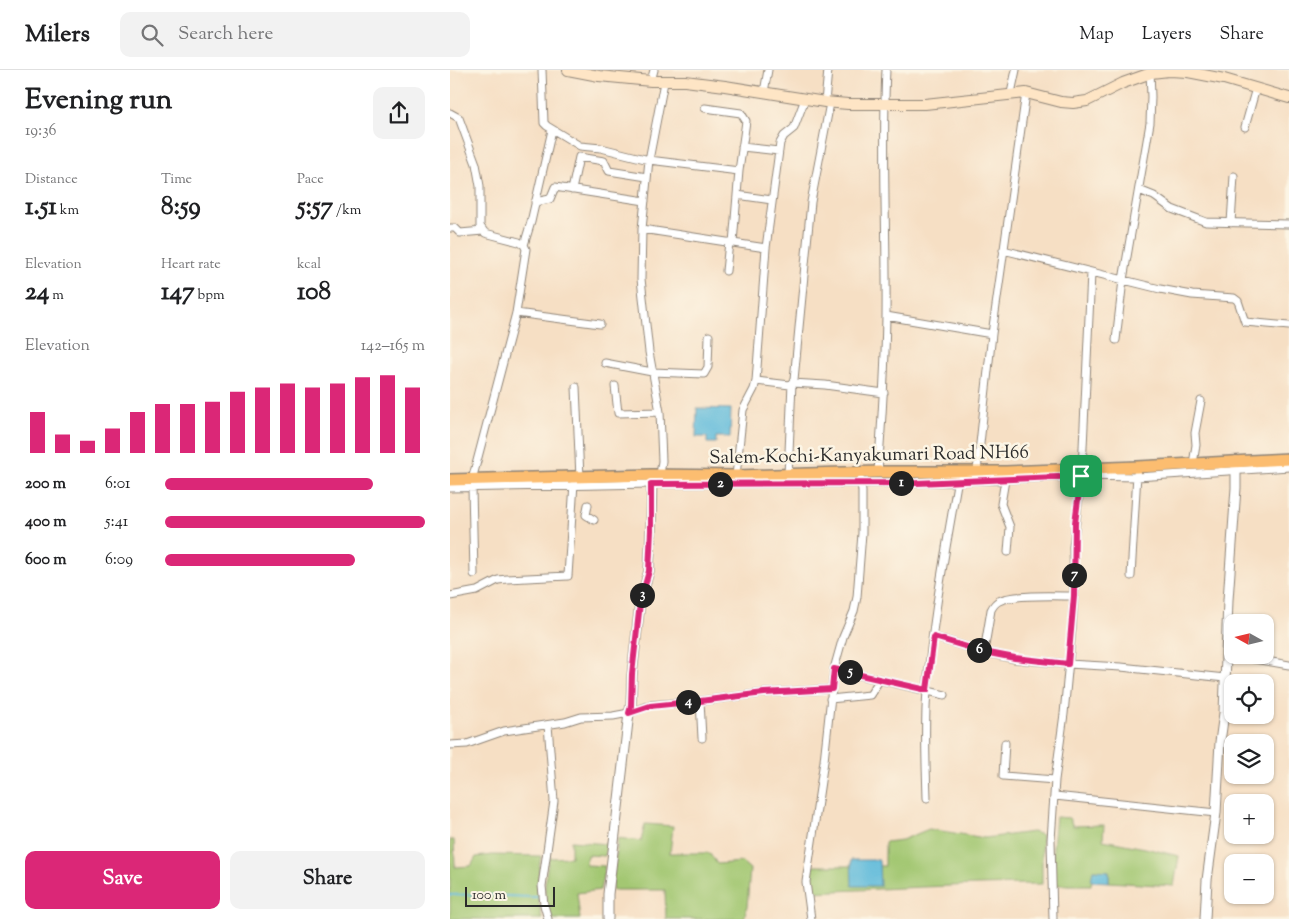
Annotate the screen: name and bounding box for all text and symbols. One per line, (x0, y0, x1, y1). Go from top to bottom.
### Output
search box (120, 12, 470, 57)
text: Milers (25, 18, 90, 52)
icon: search (138, 21, 166, 49)
text: Search here (178, 21, 273, 48)
text: Map (1079, 22, 1114, 48)
text: Layers (1142, 22, 1192, 48)
text: Share (1220, 22, 1264, 48)
text: Evening run (25, 81, 172, 121)
button: share (373, 87, 425, 139)
text: 19:36 (25, 120, 57, 143)
text: Distance (25, 170, 78, 190)
text: Time (161, 170, 192, 190)
text: Pace (297, 170, 324, 190)
text: 1.51 (25, 190, 57, 226)
text: 8:59 (161, 190, 201, 226)
text: 5:57 (297, 190, 333, 226)
text: km (57, 201, 79, 221)
text: /km (333, 201, 361, 221)
text: Elevation (25, 255, 82, 275)
text: Heart rate (161, 255, 221, 275)
text: kcal (297, 255, 321, 275)
text: 24 (25, 275, 49, 311)
text: 147 (161, 275, 195, 311)
text: 108 (297, 275, 331, 311)
text: m (49, 286, 64, 306)
text: bpm (195, 286, 225, 306)
text: Elevation (25, 335, 90, 358)
text: 142–165 m (361, 335, 425, 358)
street label: Salem-Kochi-Kanyakumari Road NH66 (709, 440, 1029, 472)
pin (1060, 455, 1102, 497)
icon: arrive (1067, 462, 1095, 490)
pin: 1 (888, 470, 914, 496)
pin: 2 (708, 472, 732, 496)
text: 200 m (25, 473, 66, 496)
text: 6:01 (105, 473, 131, 496)
text: 1 (899, 473, 904, 493)
text: 2 (717, 474, 724, 494)
text: 400 m (25, 511, 67, 534)
text: 5:41 (105, 511, 128, 534)
text: 600 m (25, 549, 67, 572)
text: 6:09 (105, 549, 133, 572)
pin: 7 (1062, 562, 1086, 588)
text: 7 (1071, 565, 1078, 585)
pin: 3 (630, 582, 654, 608)
text: 3 (640, 585, 645, 605)
north arrow (1224, 614, 1274, 664)
map controls (1224, 614, 1274, 904)
pin: 6 (966, 638, 992, 662)
text: 6 (976, 640, 983, 660)
pin: 5 (838, 660, 862, 684)
text: 5 (848, 662, 853, 682)
button: locate (1224, 674, 1274, 724)
pin: 4 (676, 690, 700, 714)
text: 4 (685, 692, 692, 712)
button: layers (1224, 734, 1274, 784)
button: + (1224, 794, 1274, 844)
button: Save (25, 851, 220, 909)
button: Share (230, 851, 425, 909)
button: − (1224, 854, 1274, 904)
scale bar (465, 884, 555, 907)
text: 100 m (472, 886, 506, 906)

